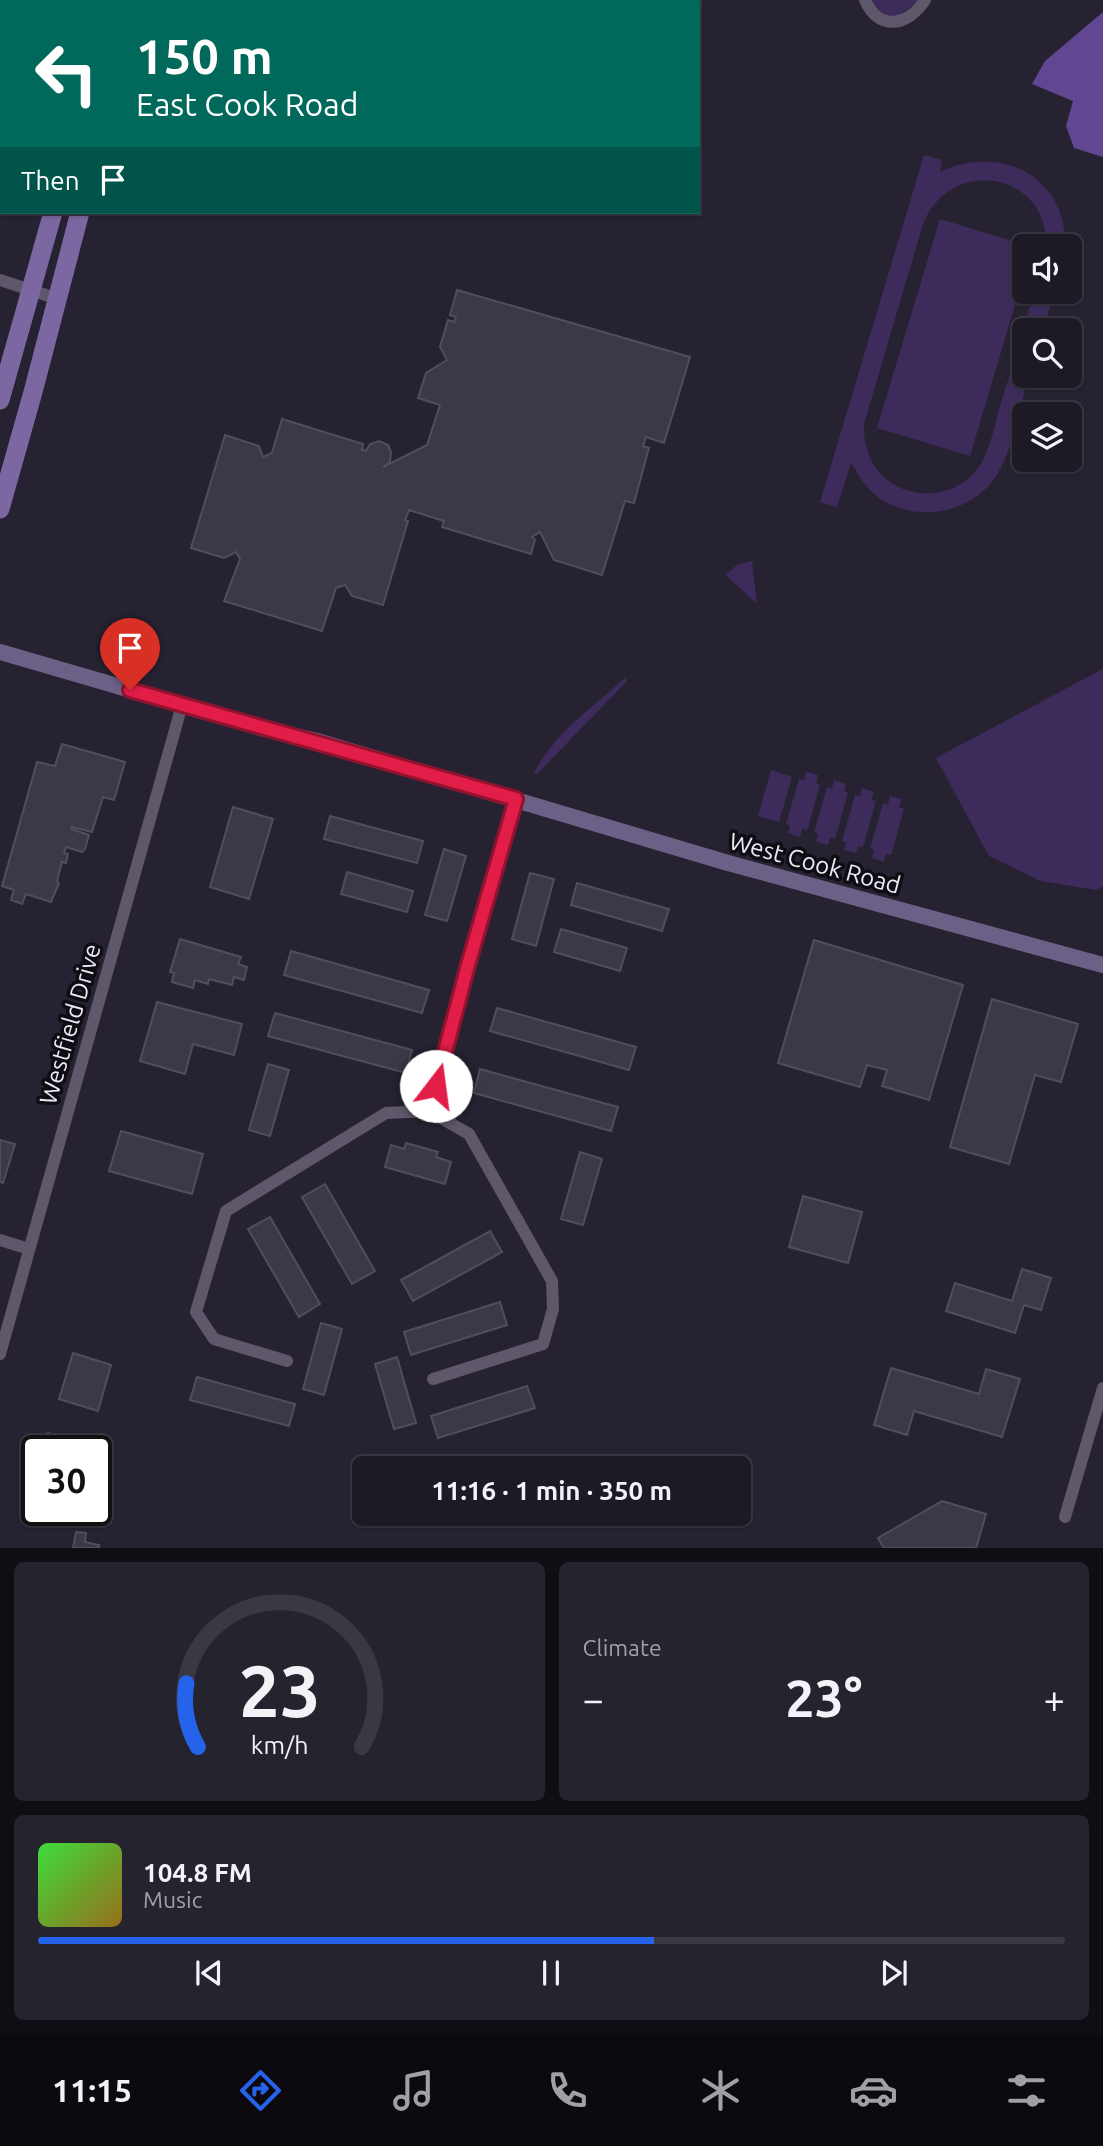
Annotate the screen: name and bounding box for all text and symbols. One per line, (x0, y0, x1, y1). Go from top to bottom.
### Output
icon: left (21, 28, 112, 119)
text: 150 m (136, 28, 273, 83)
text: East Cook Road (136, 86, 358, 122)
icon: arrive (94, 161, 132, 199)
text: Then (21, 166, 80, 195)
map controls (1012, 234, 1082, 472)
button: sound (1012, 234, 1082, 304)
button: search (1012, 318, 1082, 388)
button: layers (1012, 402, 1082, 472)
pin (100, 618, 160, 690)
icon: arrive (111, 629, 149, 667)
street label: West Cook Road (726, 827, 904, 899)
street label: Westfield Drive (34, 941, 106, 1107)
position arrow (399, 1049, 473, 1123)
speed limit sign: 30 (21, 1435, 112, 1526)
text: 11:16 · 1 min · 350 m (431, 1476, 672, 1505)
text: Climate (583, 1635, 662, 1660)
text: 23 (238, 1650, 320, 1732)
text: 23° (785, 1669, 862, 1727)
text: − (583, 1678, 604, 1720)
text: + (1044, 1678, 1065, 1720)
text: km/h (250, 1731, 308, 1759)
text: 104.8 FM (143, 1858, 252, 1887)
text: Music (143, 1887, 202, 1912)
icon: previous (190, 1954, 228, 1992)
icon: pause (532, 1954, 570, 1992)
icon: next (875, 1954, 913, 1992)
icon: directions (236, 2066, 285, 2115)
icon: music (389, 2066, 438, 2115)
icon: phone (543, 2066, 592, 2115)
icon: climate (696, 2066, 745, 2115)
icon: car (849, 2066, 898, 2115)
icon: filters (1002, 2066, 1051, 2115)
text: 11:15 (52, 2072, 132, 2108)

